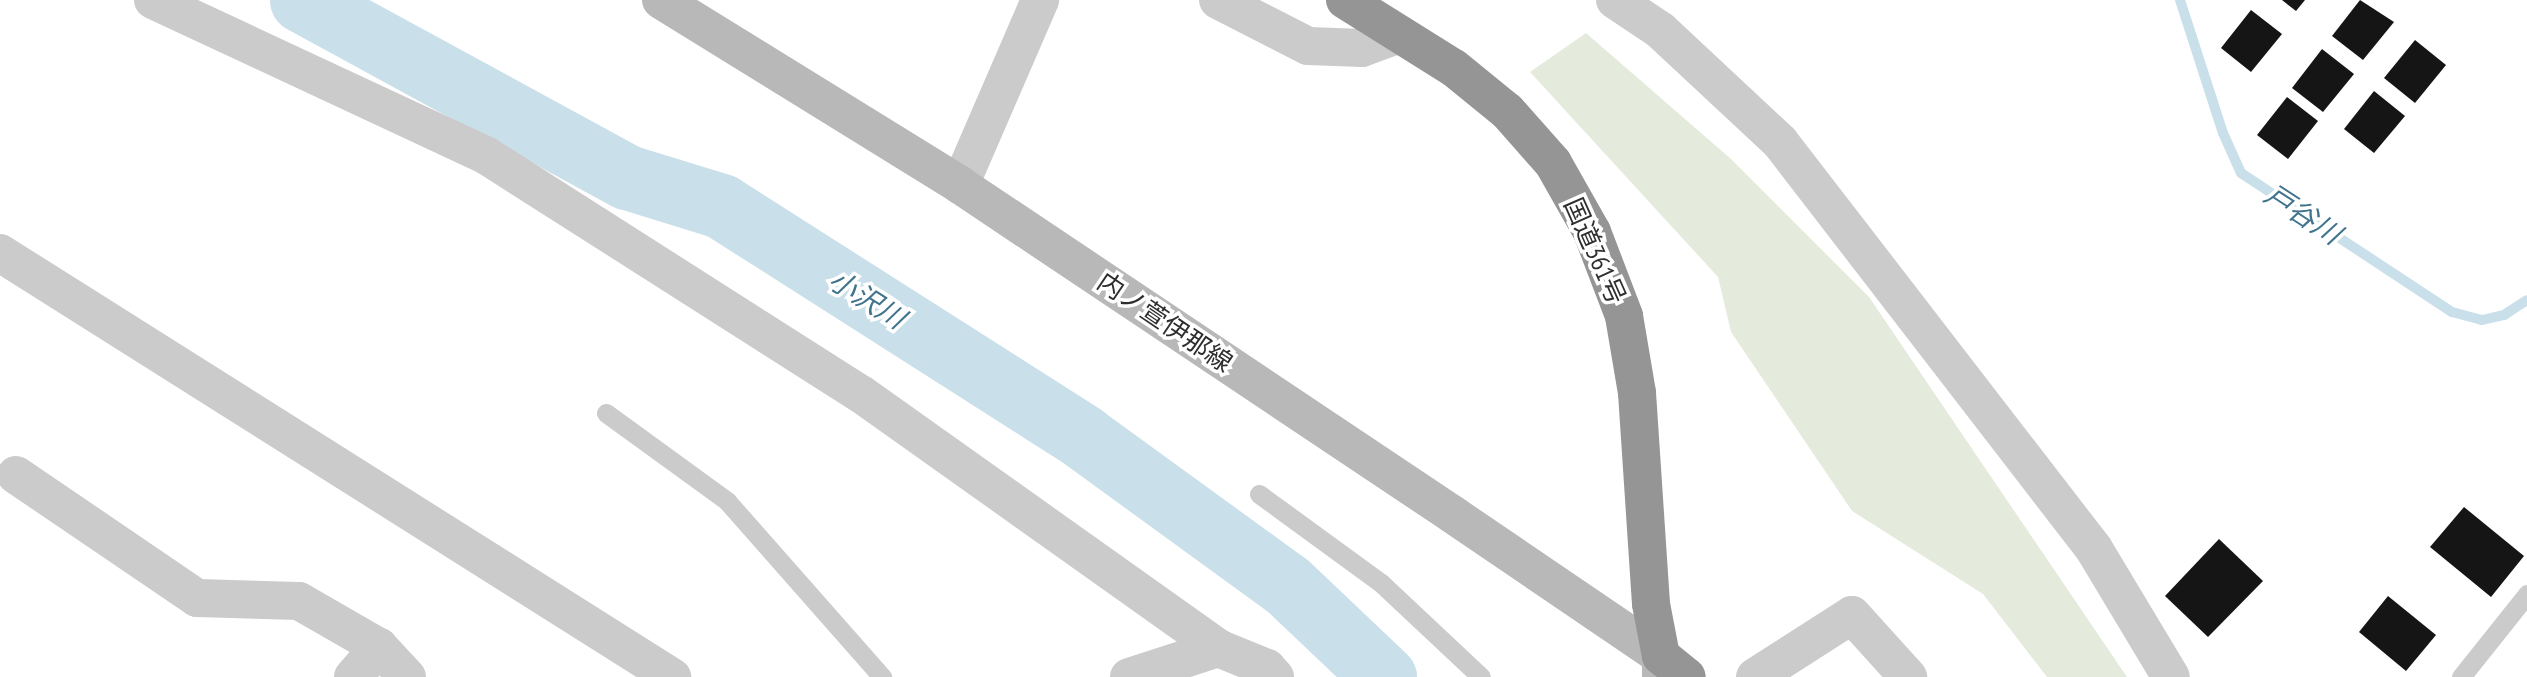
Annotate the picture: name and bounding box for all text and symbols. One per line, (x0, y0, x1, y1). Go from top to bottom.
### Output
water label: 戸谷川 (2259, 177, 2347, 251)
street label: 国道361号 (1558, 193, 1632, 309)
water label: 小沢川 (822, 262, 912, 336)
street label: 内ノ萱伊那線 (1092, 265, 1238, 379)

